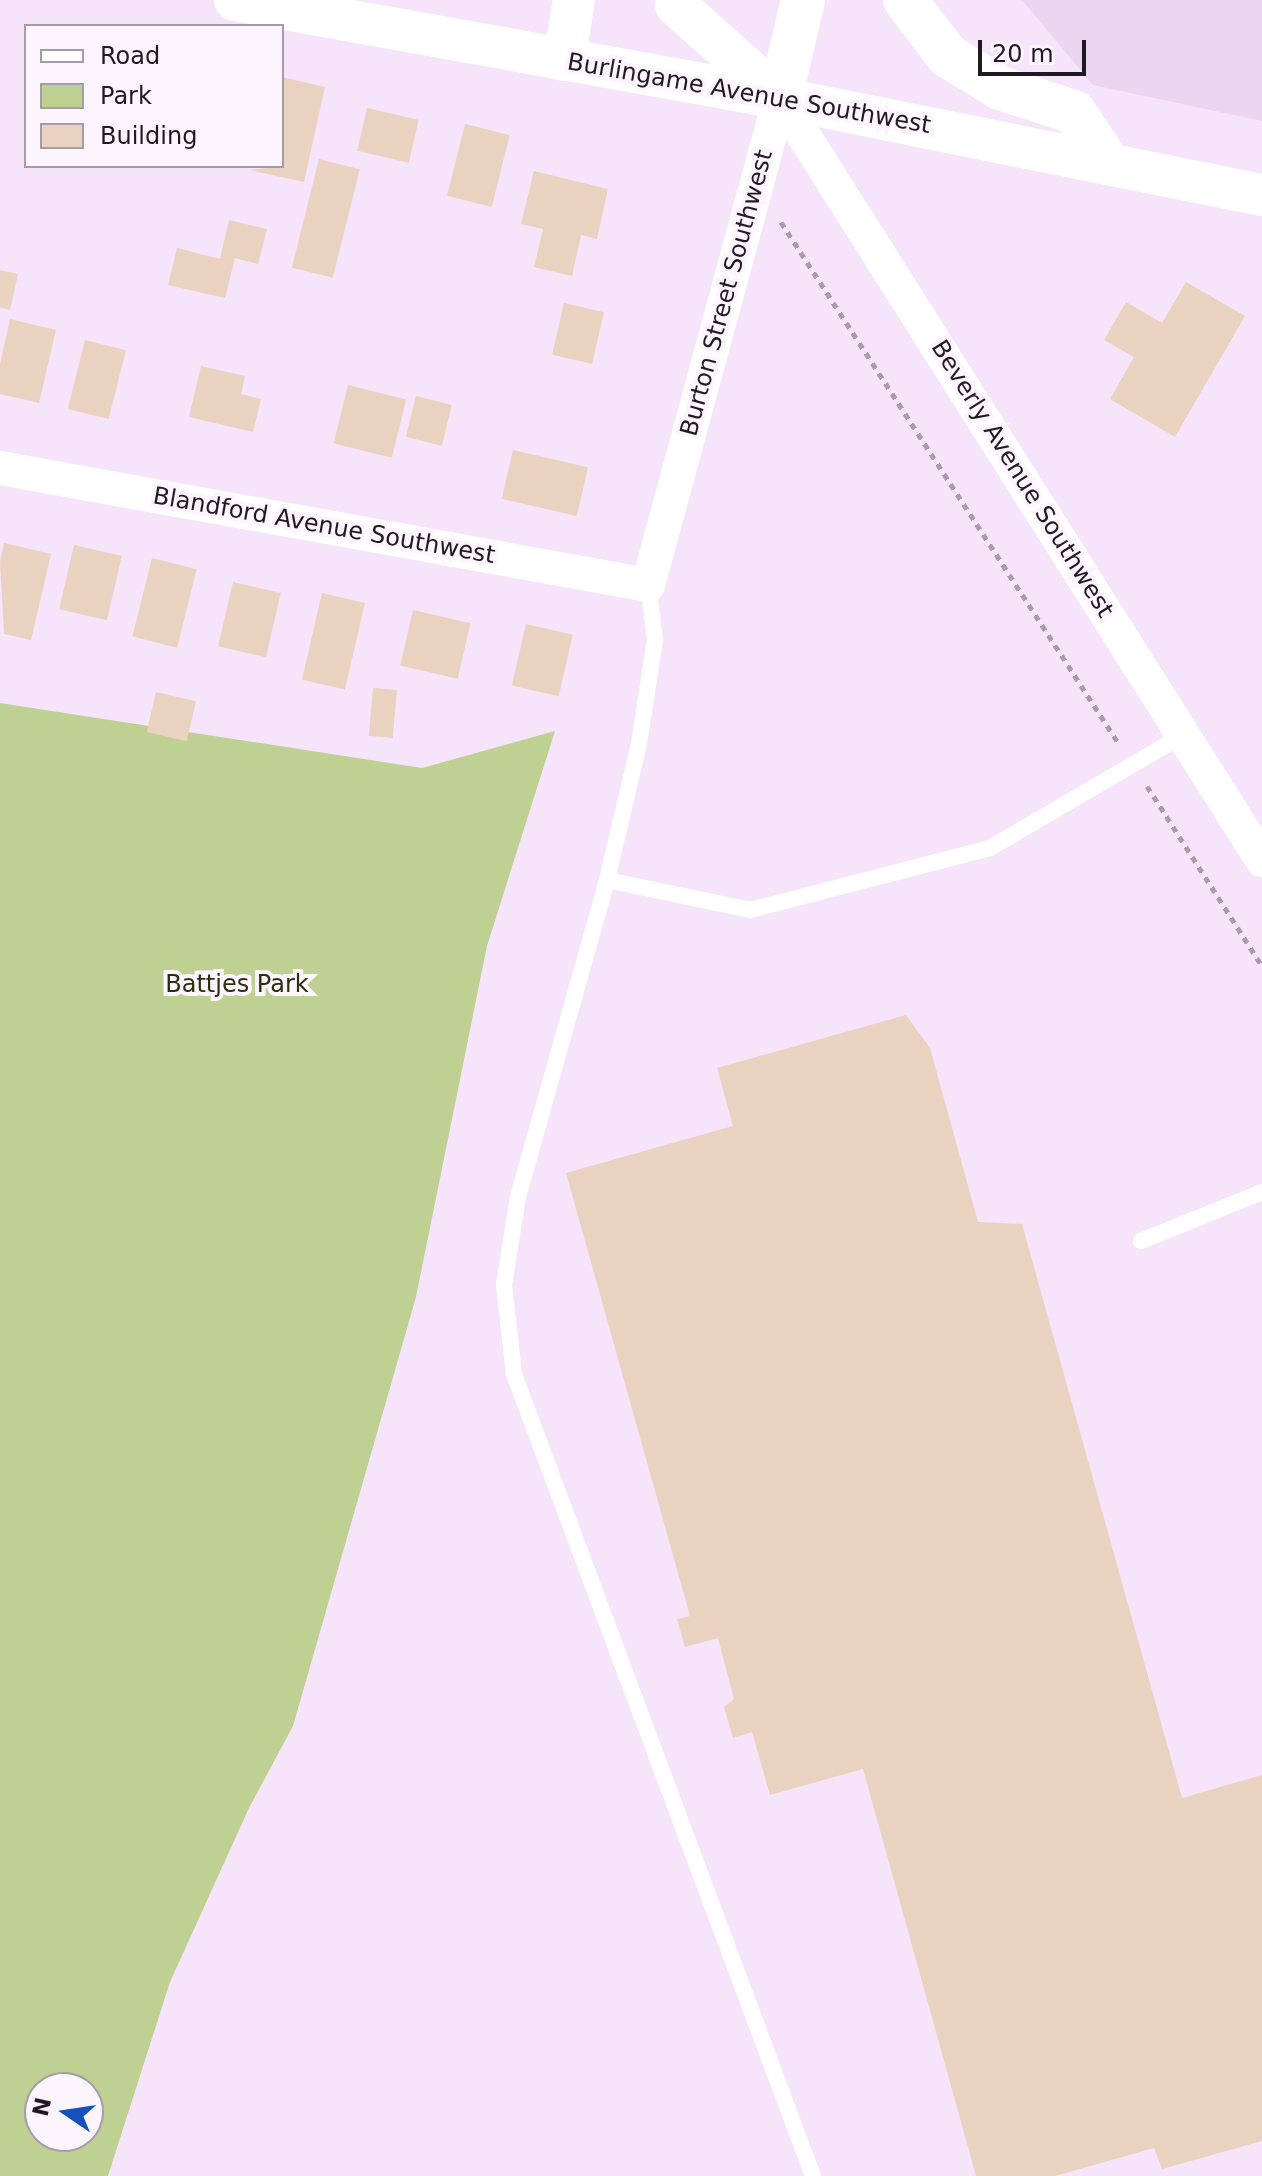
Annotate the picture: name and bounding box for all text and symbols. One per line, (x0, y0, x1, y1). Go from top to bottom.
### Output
legend (24, 24, 284, 168)
scale bar (982, 24, 1090, 74)
text: 20 m (992, 40, 1054, 68)
text: Road (100, 42, 160, 70)
street label: Burlingame Avenue Southwest (565, 48, 933, 140)
text: Park (100, 82, 152, 110)
text: Building (100, 122, 197, 150)
street label: Burton Street Southwest (675, 147, 779, 439)
street label: Beverly Avenue Southwest (925, 335, 1119, 623)
street label: Blandford Avenue Southwest (151, 482, 497, 570)
park label: Battjes Park (165, 971, 309, 999)
north arrow (24, 2072, 104, 2152)
text: N (28, 2095, 56, 2119)

